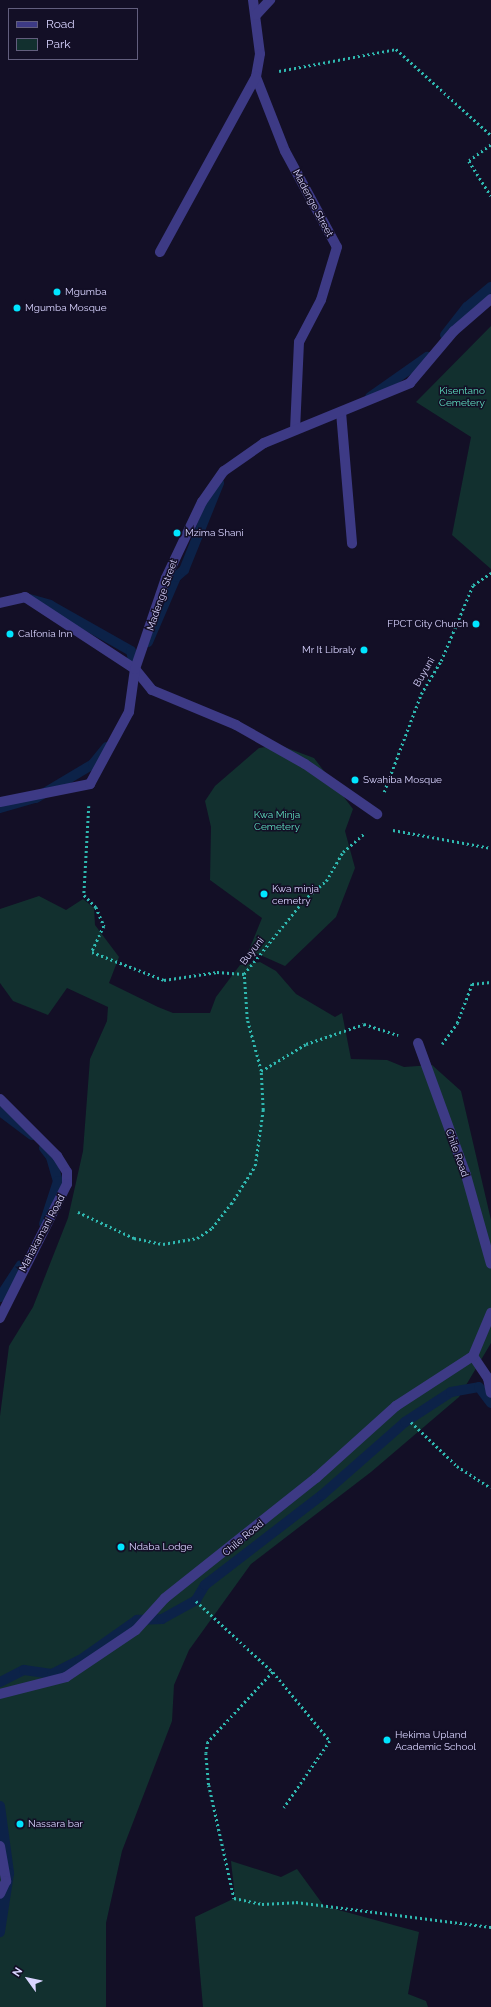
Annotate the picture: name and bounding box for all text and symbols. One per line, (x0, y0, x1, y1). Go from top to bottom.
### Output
legend (8, 8, 138, 60)
text: Road (46, 17, 75, 31)
text: Park (46, 37, 71, 51)
street label: Madenge Street (290, 167, 336, 239)
place label: Mgumba (65, 286, 107, 298)
marker: Mgumba (52, 287, 62, 297)
place label: Mgumba Mosque (25, 302, 107, 314)
marker: Mgumba Mosque (12, 303, 22, 313)
park label: Kisentano Cemetery (439, 384, 485, 408)
place label: Mzima Shani (185, 527, 243, 539)
marker: Mzima Shani (172, 528, 182, 538)
street label: Madenge Street (144, 558, 180, 632)
place label: FPCT City Church (387, 618, 468, 630)
marker: FPCT City Church (471, 619, 481, 629)
place label: Calfonia Inn (18, 628, 72, 640)
marker: Calfonia Inn (5, 629, 15, 639)
place label: Mr It Libraly (302, 644, 356, 656)
marker: Mr It Libraly (359, 645, 369, 655)
street label: Buyuni (411, 655, 437, 689)
place label: Swahiba Mosque (363, 774, 442, 786)
marker: Swahiba Mosque (350, 775, 360, 785)
park label: Kwa Minja Cemetery (254, 808, 300, 832)
place label: Kwa minja cemetry (272, 882, 319, 906)
marker: Kwa minja cemetry (259, 889, 269, 899)
street label: Buyuni (237, 935, 267, 967)
street label: Chile Road (443, 1127, 471, 1179)
street label: Mahakamani Road (17, 1192, 67, 1274)
street label: Chile Road (220, 1517, 266, 1559)
place label: Ndaba Lodge (129, 1541, 192, 1553)
marker: Ndaba Lodge (116, 1542, 126, 1552)
place label: Hekima Upland Academic School (395, 1728, 476, 1752)
marker: Hekima Upland Academic School (382, 1735, 392, 1745)
place label: Nassara bar (28, 1818, 83, 1830)
marker: Nassara bar (15, 1819, 25, 1829)
north arrow (8, 1959, 48, 1999)
text: N (10, 1965, 25, 1979)

